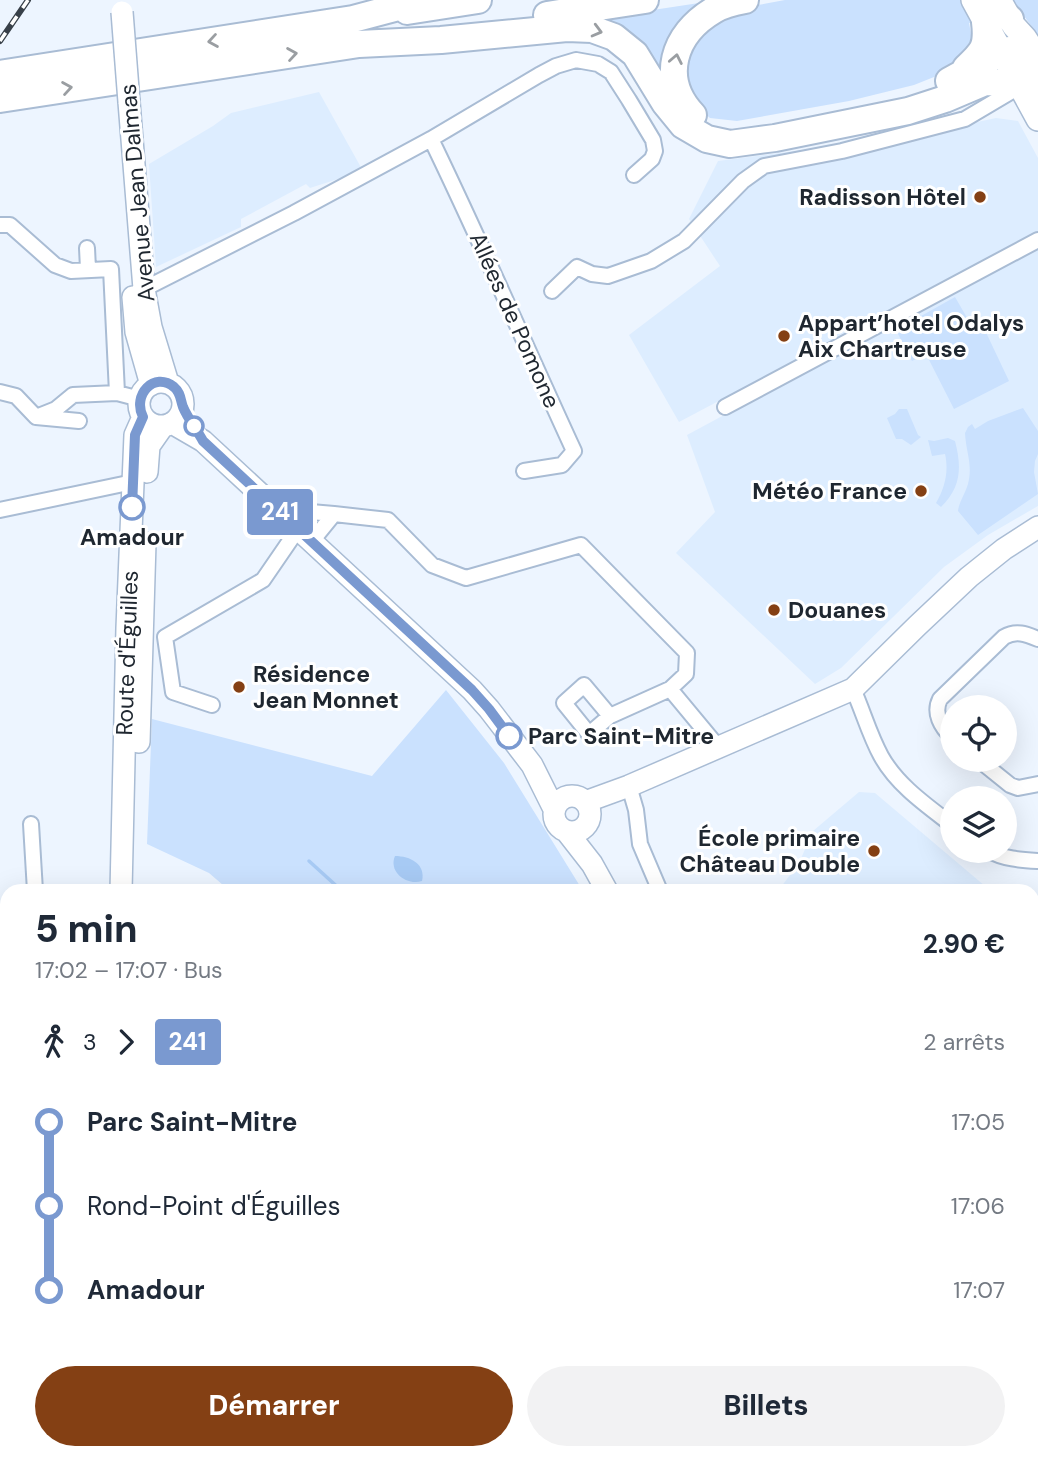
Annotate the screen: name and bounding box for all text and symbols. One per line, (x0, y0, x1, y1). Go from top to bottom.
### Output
one-way arrow (591, 23, 603, 37)
one-way arrow (207, 33, 219, 48)
one-way arrow (286, 47, 298, 62)
one-way arrow (668, 53, 683, 65)
one-way arrow (62, 81, 73, 96)
street label: Avenue Jean Dalmas (113, 83, 161, 303)
place label: Radisson Hôtel (799, 182, 966, 212)
marker: Radisson Hôtel (972, 189, 988, 205)
street label: Allées de Pomone (463, 227, 567, 413)
place label: Appart’hotel Odalys Aix Chartreuse (798, 308, 1024, 364)
marker: Appart’hotel Odalys Aix Chartreuse (776, 328, 792, 344)
unlabelled marker (184, 416, 204, 436)
place label: Météo France (752, 476, 907, 506)
marker: Météo France (913, 483, 929, 499)
line badge: 241 (240, 489, 320, 535)
marker: Amadour (119, 494, 145, 520)
text: 241 (261, 496, 299, 527)
place label: Amadour (80, 522, 184, 552)
street label: Route d'Éguilles (109, 570, 145, 736)
place label: Douanes (788, 595, 886, 625)
marker: Douanes (766, 602, 782, 618)
place label: Résidence Jean Monnet (253, 659, 399, 715)
marker: Résidence Jean Monnet (231, 679, 247, 695)
map controls (940, 695, 1017, 863)
button: locate (940, 695, 1017, 772)
place label: Parc Saint-Mitre (528, 721, 714, 751)
marker: Parc Saint-Mitre (496, 723, 522, 749)
button: layers (940, 786, 1017, 863)
place label: École primaire Château Double (679, 823, 860, 879)
marker: École primaire Château Double (866, 843, 882, 859)
text: 5 min (35, 904, 138, 954)
text: 2.90 € (923, 927, 1005, 961)
text: 17:02 – 17:07 · Bus (35, 955, 223, 985)
icon: walk (35, 1023, 73, 1061)
icon: forward (107, 1023, 145, 1061)
text: 241 (169, 1026, 207, 1057)
text: 3 (83, 1027, 97, 1057)
text: 2 arrêts (923, 1027, 1005, 1057)
text: Parc Saint-Mitre (87, 1105, 298, 1139)
text: 17:05 (951, 1107, 1005, 1137)
text: Rond-Point d'Éguilles (87, 1189, 341, 1223)
text: 17:06 (951, 1191, 1005, 1221)
text: Amadour (87, 1273, 205, 1307)
text: 17:07 (953, 1275, 1005, 1305)
button: Démarrer (35, 1366, 513, 1446)
button: Billets (527, 1366, 1005, 1446)

